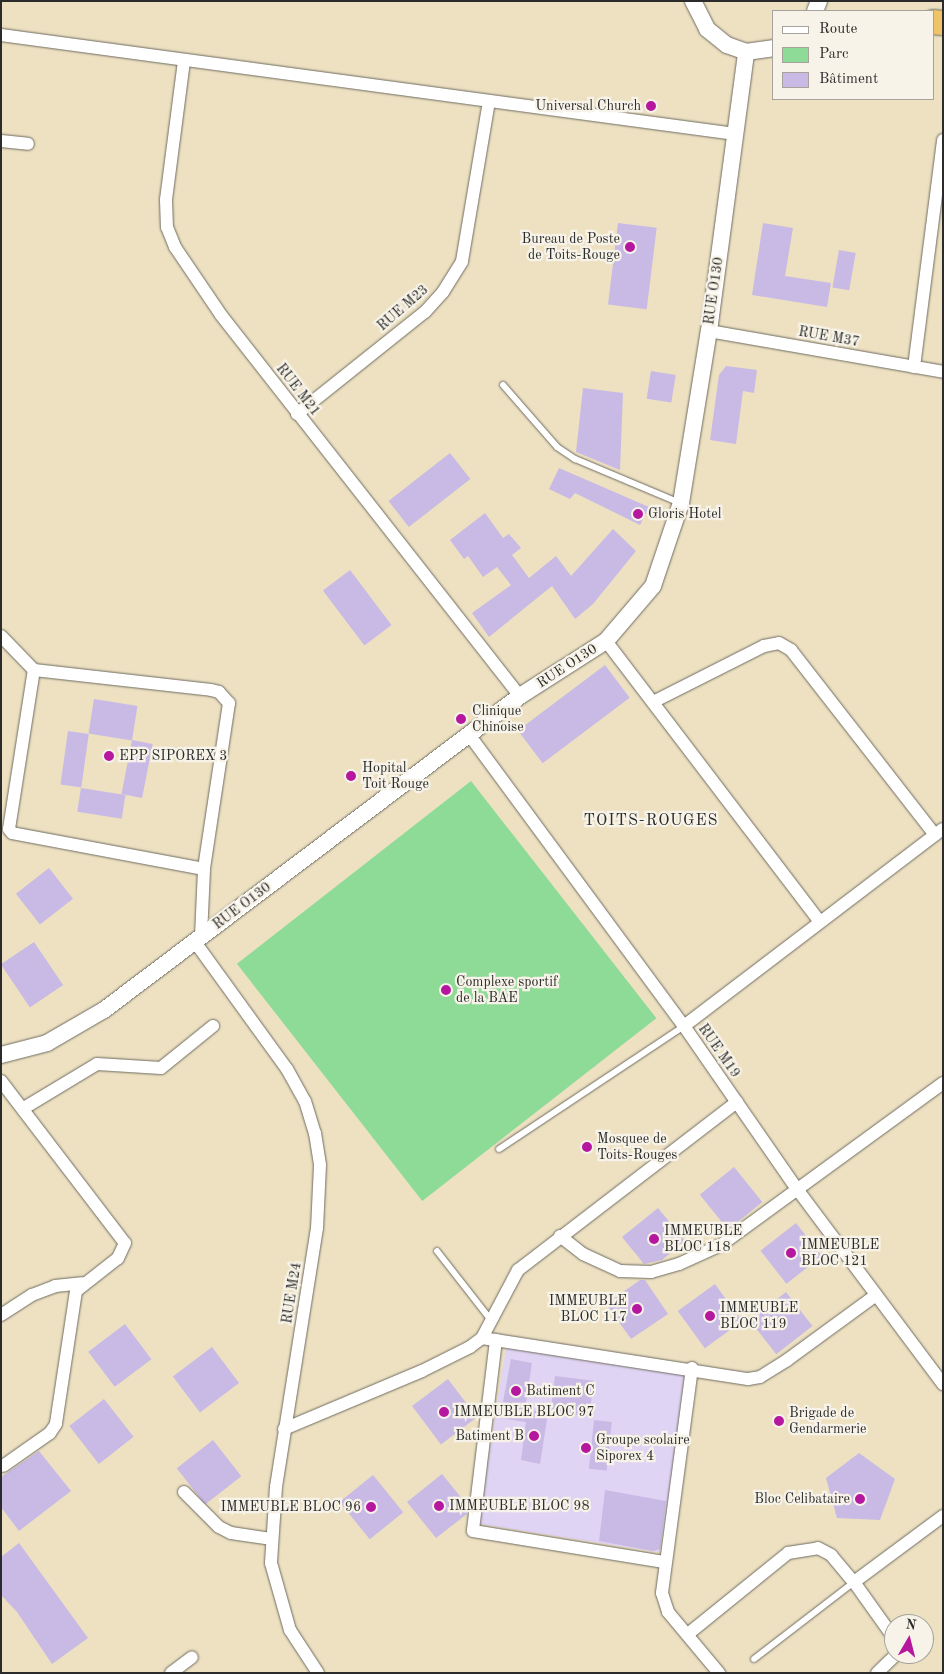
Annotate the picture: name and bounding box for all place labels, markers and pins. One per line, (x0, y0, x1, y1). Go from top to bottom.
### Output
place label: Universal Church (535, 98, 641, 114)
marker: Universal Church (645, 100, 657, 112)
place label: Bureau de Poste de Toits-Rouge (522, 231, 620, 264)
marker: Bureau de Poste de Toits-Rouge (624, 241, 636, 253)
place label: Gloris Hotel (648, 506, 721, 522)
marker: Gloris Hotel (632, 508, 644, 520)
place label: Clinique Chinoise (472, 703, 524, 736)
marker: Clinique Chinoise (454, 712, 468, 726)
place label: EPP SIPOREX 3 (119, 748, 227, 764)
marker: EPP SIPOREX 3 (103, 750, 115, 762)
place label: Hopital Toit Rouge (362, 760, 429, 792)
marker: Hopital Toit Rouge (344, 769, 358, 783)
place label: Complexe sportif de la BAE (456, 974, 558, 1006)
marker: Complexe sportif de la BAE (440, 984, 452, 996)
place label: Mosquee de Toits-Rouges (597, 1131, 677, 1164)
marker: Mosquee de Toits-Rouges (581, 1141, 593, 1153)
place label: IMMEUBLE BLOC 118 (664, 1223, 742, 1256)
marker: IMMEUBLE BLOC 118 (648, 1233, 660, 1245)
place label: IMMEUBLE BLOC 121 (801, 1237, 879, 1270)
marker: IMMEUBLE BLOC 121 (785, 1247, 797, 1259)
place label: IMMEUBLE BLOC 117 (549, 1293, 627, 1325)
place label: IMMEUBLE BLOC 119 (720, 1300, 798, 1332)
marker: IMMEUBLE BLOC 117 (631, 1303, 643, 1315)
marker: IMMEUBLE BLOC 119 (704, 1310, 716, 1322)
place label: Batiment C (526, 1383, 595, 1399)
marker: Batiment C (510, 1385, 522, 1397)
place label: IMMEUBLE BLOC 97 (454, 1404, 595, 1420)
place label: Brigade de Gendarmerie (789, 1405, 867, 1438)
marker: IMMEUBLE BLOC 97 (438, 1406, 450, 1418)
marker: Brigade de Gendarmerie (773, 1415, 785, 1427)
place label: Batiment B (455, 1428, 524, 1444)
marker: Batiment B (528, 1430, 540, 1442)
place label: Groupe scolaire Siporex 4 (596, 1432, 690, 1464)
marker: Groupe scolaire Siporex 4 (580, 1442, 592, 1454)
place label: Bloc Celibataire (754, 1491, 850, 1507)
marker: Bloc Celibataire (854, 1493, 866, 1505)
place label: IMMEUBLE BLOC 98 (449, 1498, 590, 1514)
place label: IMMEUBLE BLOC 96 (220, 1499, 361, 1515)
marker: IMMEUBLE BLOC 98 (433, 1500, 445, 1512)
marker: IMMEUBLE BLOC 96 (365, 1501, 377, 1513)

